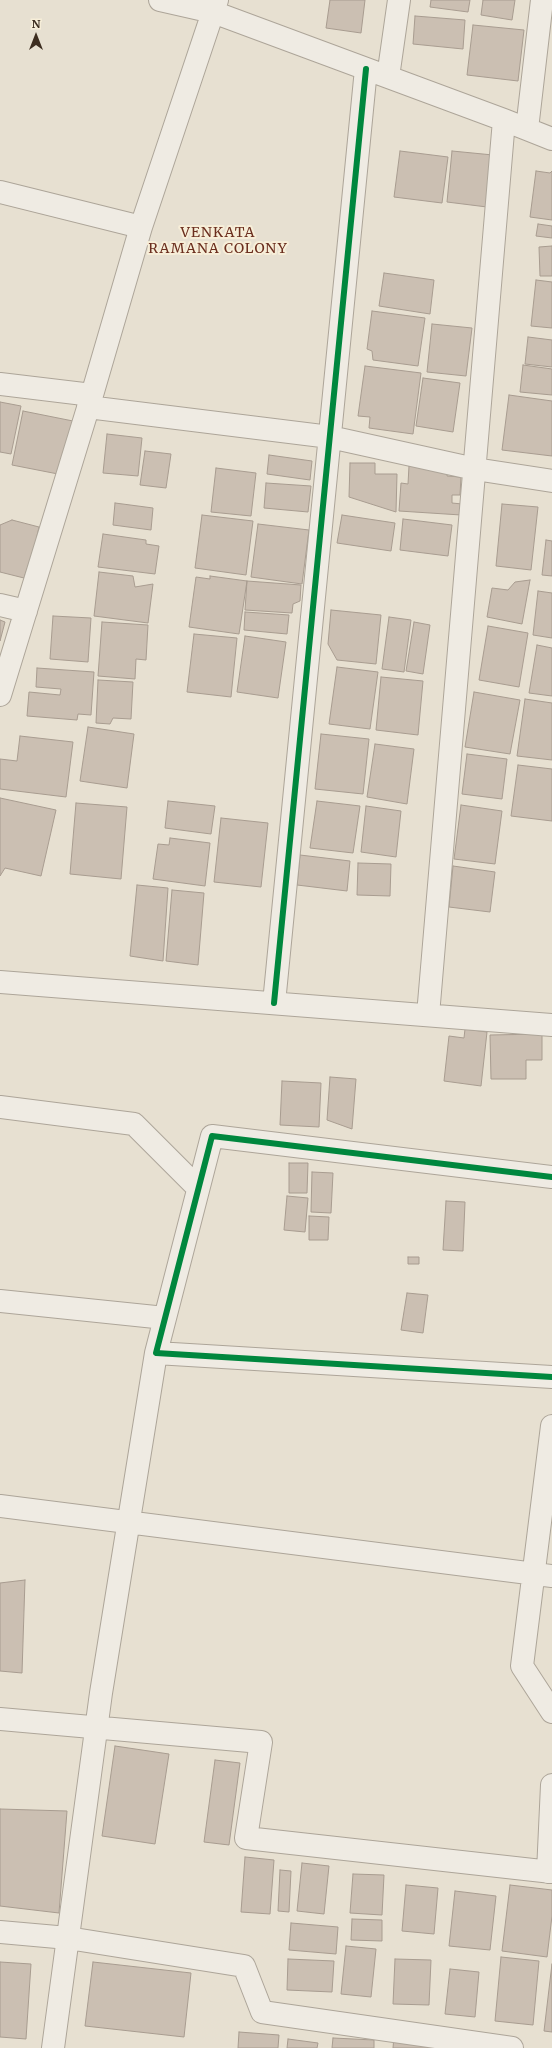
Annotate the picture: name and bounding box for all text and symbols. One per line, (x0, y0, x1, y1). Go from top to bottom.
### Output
north arrow (16, 16, 56, 56)
text: N (32, 17, 40, 31)
district label: VENKATA RAMANA COLONY (148, 225, 288, 258)

